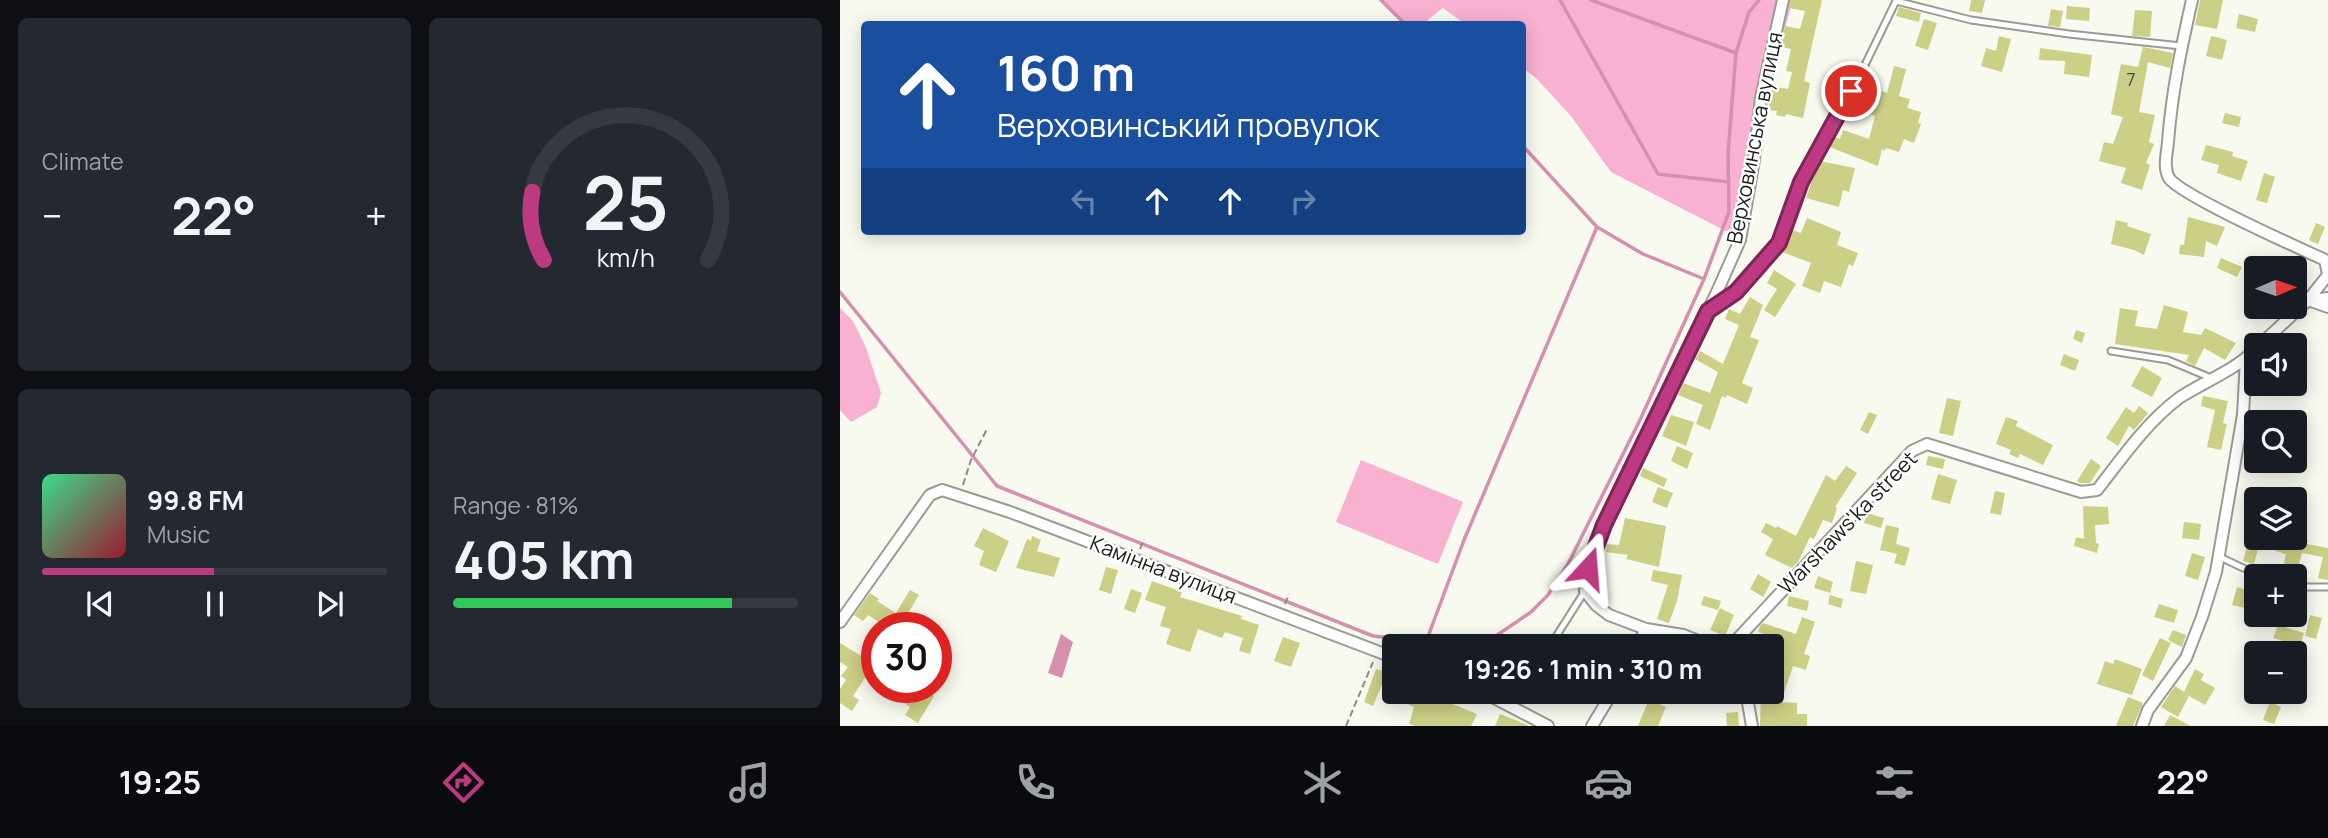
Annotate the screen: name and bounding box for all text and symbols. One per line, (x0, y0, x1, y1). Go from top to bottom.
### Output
street label: Верховинська вулиця (1720, 29, 1788, 246)
text: 160 m (997, 39, 1135, 106)
icon: ahead (882, 49, 973, 140)
pin (1821, 61, 1881, 121)
house number: 7 (2126, 67, 2136, 91)
icon: arrive (1832, 72, 1870, 110)
text: Верховинський провулок (997, 103, 1379, 147)
text: Climate (42, 145, 124, 177)
text: 25 (582, 153, 669, 253)
text: 22° (171, 180, 256, 251)
icon: left (1065, 182, 1103, 220)
icon: ahead (1138, 182, 1176, 220)
icon: ahead (1211, 182, 1249, 220)
icon: right (1284, 182, 1322, 220)
text: − (42, 189, 63, 241)
text: + (365, 189, 387, 241)
text: km/h (596, 240, 655, 275)
north arrow (2244, 256, 2306, 318)
map controls (2244, 256, 2307, 704)
button: sound (2244, 333, 2307, 396)
button: search (2244, 410, 2307, 473)
street label: Warshaws'ka street (1772, 445, 1923, 600)
text: 99.8 FM (147, 482, 244, 518)
button: layers (2244, 487, 2307, 550)
text: Range · 81% (453, 489, 578, 521)
text: Music (147, 518, 210, 550)
text: 405 km (453, 524, 634, 595)
street label: Камінна вулиця (1086, 528, 1241, 610)
position arrow (1551, 531, 1625, 605)
button: + (2244, 564, 2307, 627)
icon: previous (81, 585, 119, 623)
icon: pause (196, 585, 234, 623)
icon: next (311, 585, 349, 623)
speed limit sign: 30 (861, 612, 952, 703)
button: − (2244, 641, 2307, 704)
text: 19:26 · 1 min · 310 m (1464, 651, 1702, 687)
icon: directions (439, 758, 488, 807)
icon: music (725, 758, 774, 807)
icon: phone (1011, 758, 1060, 807)
icon: climate (1298, 758, 1347, 807)
icon: car (1584, 758, 1633, 807)
icon: filters (1870, 758, 1919, 807)
text: 19:25 (119, 760, 201, 804)
text: 22° (2157, 760, 2209, 804)

